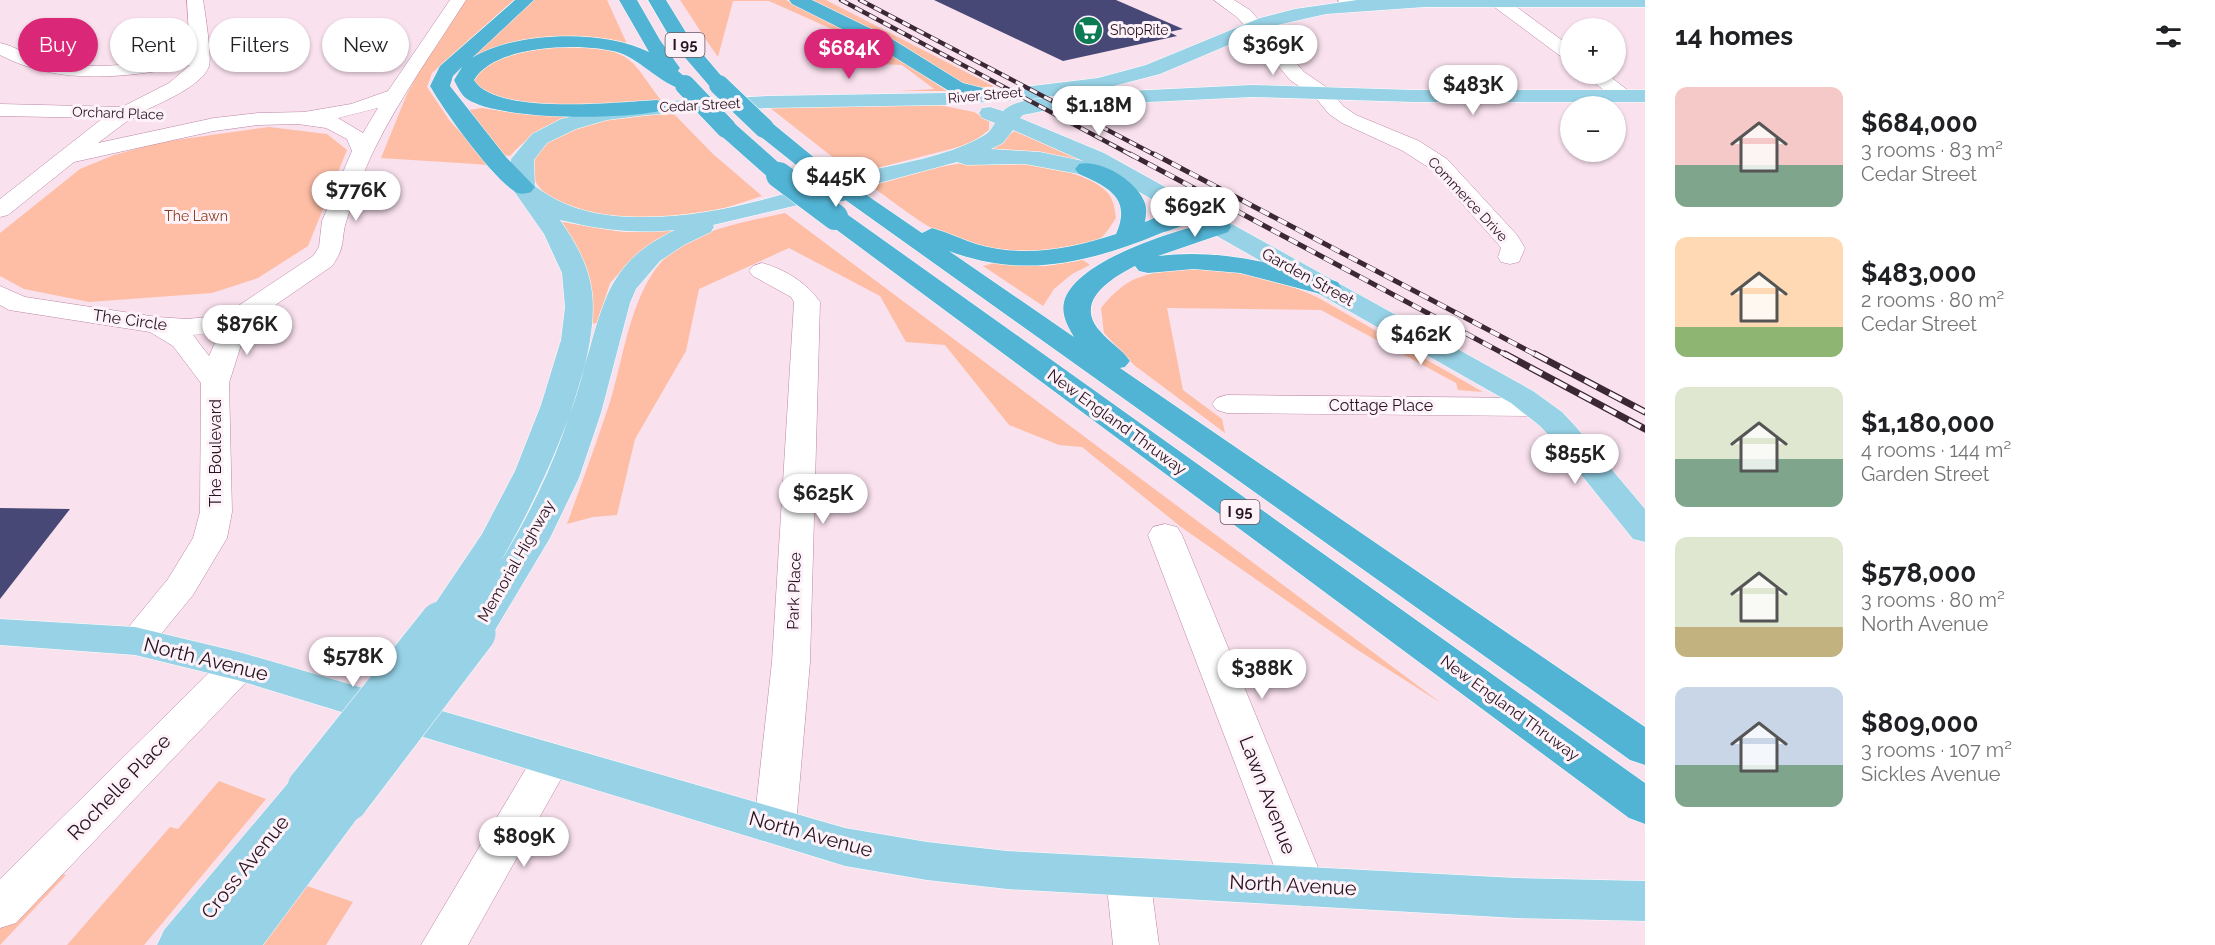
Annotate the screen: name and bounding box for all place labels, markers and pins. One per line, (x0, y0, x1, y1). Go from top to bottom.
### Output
supermarket icon: ShopRite (1073, 14, 1105, 46)
place label: ShopRite (1110, 22, 1168, 38)
pin: $369K (1231, 25, 1315, 76)
pin: $684K (807, 29, 891, 80)
pin: $483K (1431, 65, 1515, 116)
pin: $1.18M (1050, 86, 1148, 137)
pin: $445K (794, 157, 878, 208)
pin: $776K (314, 171, 398, 222)
pin: $692K (1153, 187, 1237, 238)
pin: $876K (205, 305, 289, 356)
pin: $462K (1379, 315, 1463, 366)
pin: $855K (1533, 434, 1617, 485)
pin: $625K (781, 474, 865, 525)
pin: $578K (311, 637, 395, 688)
pin: $388K (1220, 649, 1304, 700)
pin: $809K (482, 817, 566, 868)

